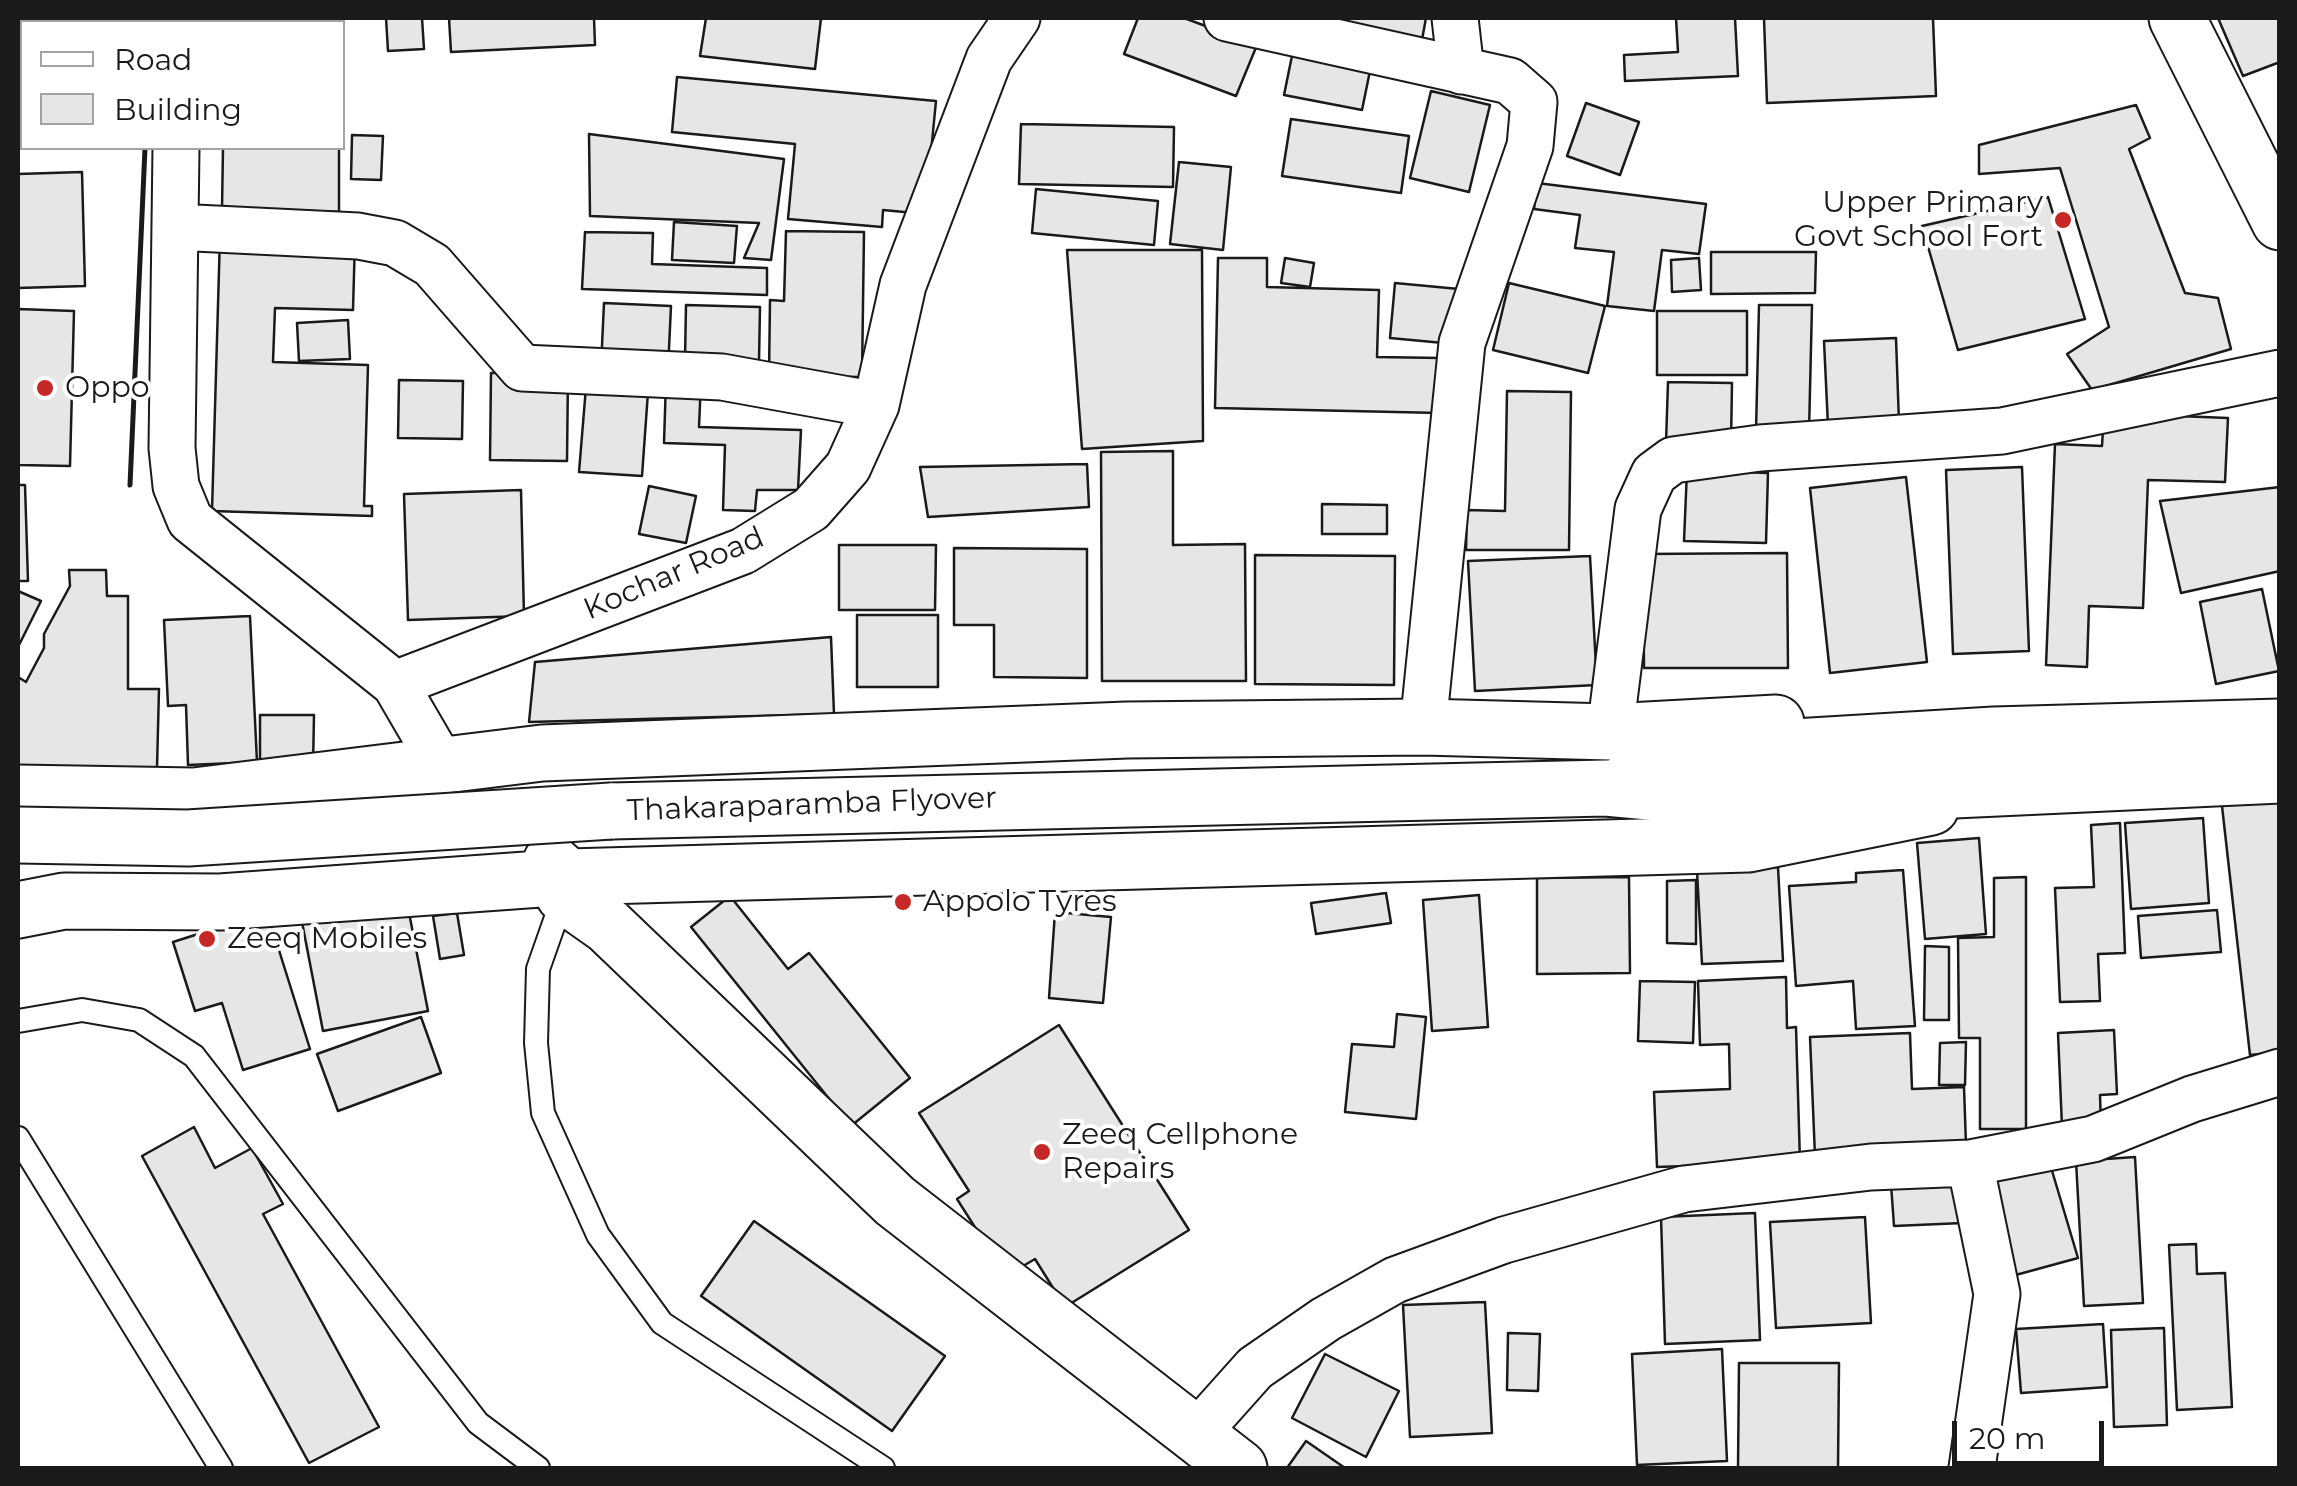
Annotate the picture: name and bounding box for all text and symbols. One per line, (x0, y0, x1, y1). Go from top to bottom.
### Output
legend (20, 20, 345, 150)
text: Road (114, 41, 192, 78)
text: Building (114, 91, 242, 128)
place label: Upper Primary Govt School Fort (1794, 185, 2043, 256)
marker: Upper Primary Govt School Fort (2052, 209, 2074, 231)
place label: Oppo (65, 370, 150, 406)
marker: Oppo (34, 377, 56, 399)
street label: Kochar Road (578, 520, 770, 628)
street label: Thakaraparamba Flyover (626, 781, 998, 829)
place label: Appolo Tyres (923, 884, 1117, 920)
marker: Appolo Tyres (892, 891, 914, 913)
place label: Zeeq Mobiles (227, 921, 427, 957)
marker: Zeeq Mobiles (196, 928, 218, 950)
place label: Zeeq Cellphone Repairs (1062, 1117, 1298, 1188)
marker: Zeeq Cellphone Repairs (1031, 1141, 1053, 1163)
scale bar (1957, 1401, 2110, 1463)
text: 20 m (1969, 1420, 2046, 1457)

